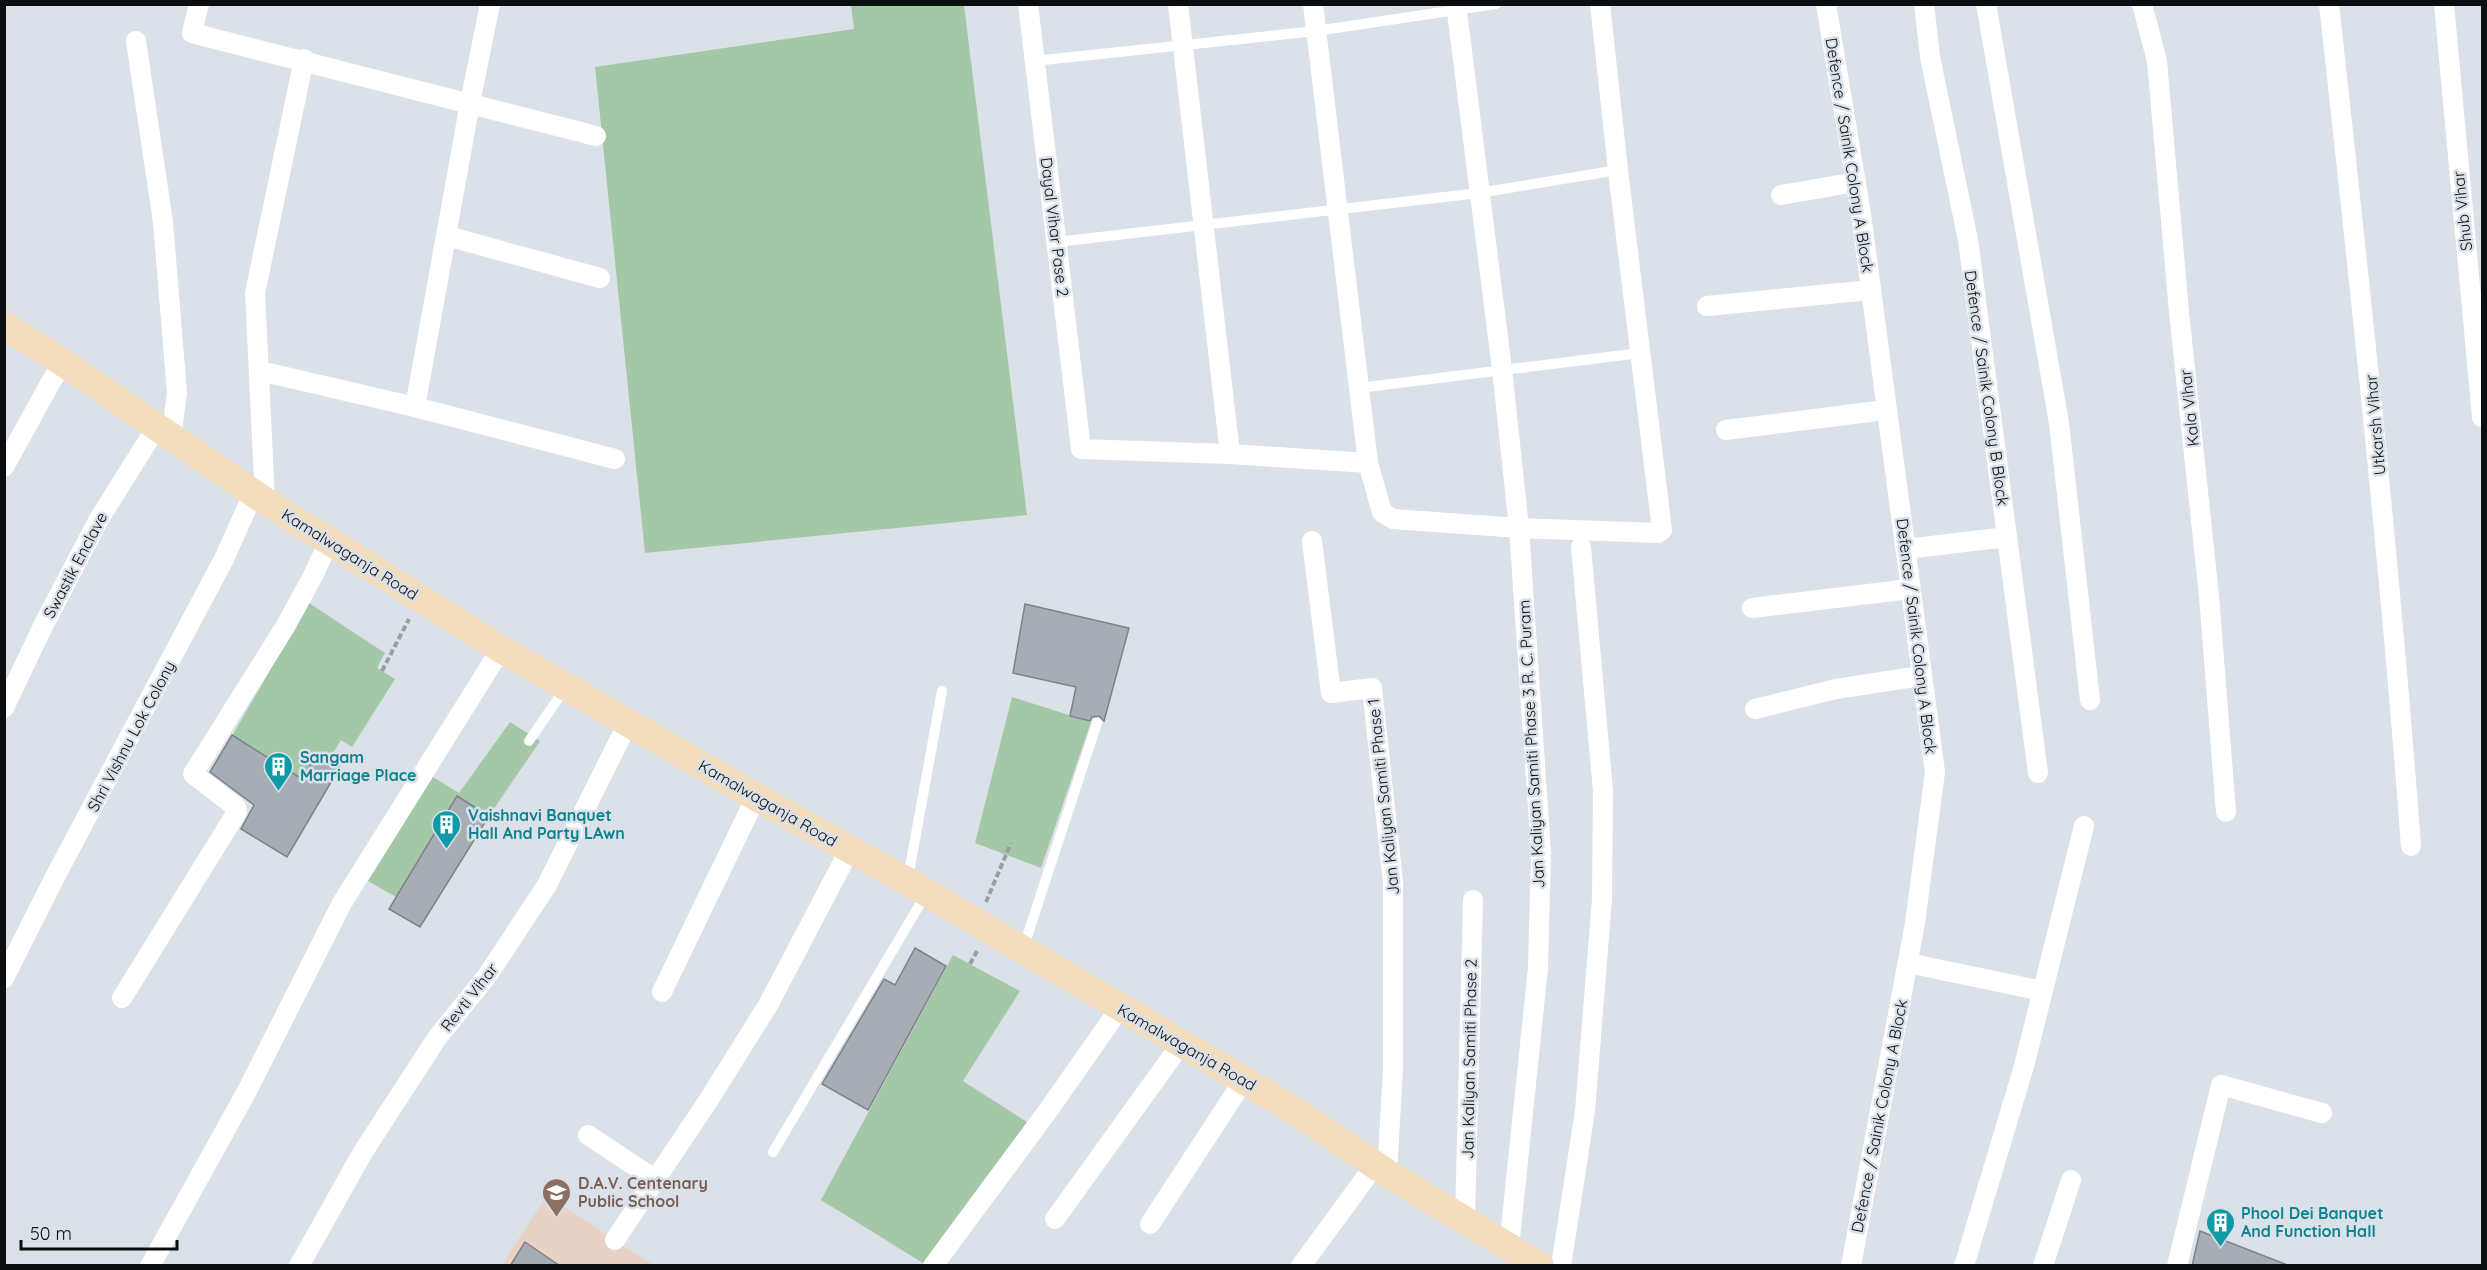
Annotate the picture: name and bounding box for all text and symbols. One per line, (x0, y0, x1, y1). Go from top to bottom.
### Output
street label: Defence / Sainik Colony A Block (1822, 36, 1878, 274)
street label: Dayal Vihar Pase 2 (1037, 156, 1073, 298)
street label: Shub Vihar (2448, 170, 2476, 252)
street label: Defence / Sainik Colony B Block (1961, 269, 2013, 507)
street label: Kala Vihar (2175, 369, 2203, 447)
street label: Utkarsh Vihar (2361, 374, 2389, 476)
street label: Kamalwaganja Road (278, 504, 422, 604)
street label: Swastik Enclave (39, 509, 111, 621)
street label: Defence / Sainik Colony A Block (1893, 517, 1941, 755)
street label: Jan Kaliyan Samiti Phase 3 R. C. Puram (1513, 599, 1549, 889)
street label: Shri Vishnu Lok Colony (83, 657, 179, 815)
street label: Jan Kaliyan Samiti Phase 1 (1363, 698, 1403, 896)
place label: Sangam Marriage Place (300, 747, 416, 785)
building icon: Sangam Marriage Place (263, 750, 295, 792)
street label: Kamalwaganja Road (695, 755, 841, 851)
place label: Vaishnavi Banquet Hall And Party LAwn (468, 805, 625, 843)
building icon: Vaishnavi Banquet Hall And Party LAwn (431, 808, 463, 850)
street label: Jan Kaliyan Samiti Phase 2 (1457, 958, 1481, 1159)
street label: Revti Vihar (436, 959, 502, 1035)
street label: Defence / Sainik Colony A Block (1847, 998, 1911, 1234)
street label: Kamalwaganja Road (1114, 999, 1260, 1095)
place label: D.A.V. Centenary Public School (578, 1173, 708, 1211)
school or university icon: D.A.V. Centenary Public School (541, 1176, 573, 1218)
place label: Phool Dei Banquet And Function Hall (2241, 1203, 2384, 1241)
building icon: Phool Dei Banquet And Function Hall (2204, 1206, 2236, 1248)
scale bar (21, 1213, 177, 1251)
text: 50 m (30, 1222, 72, 1245)

